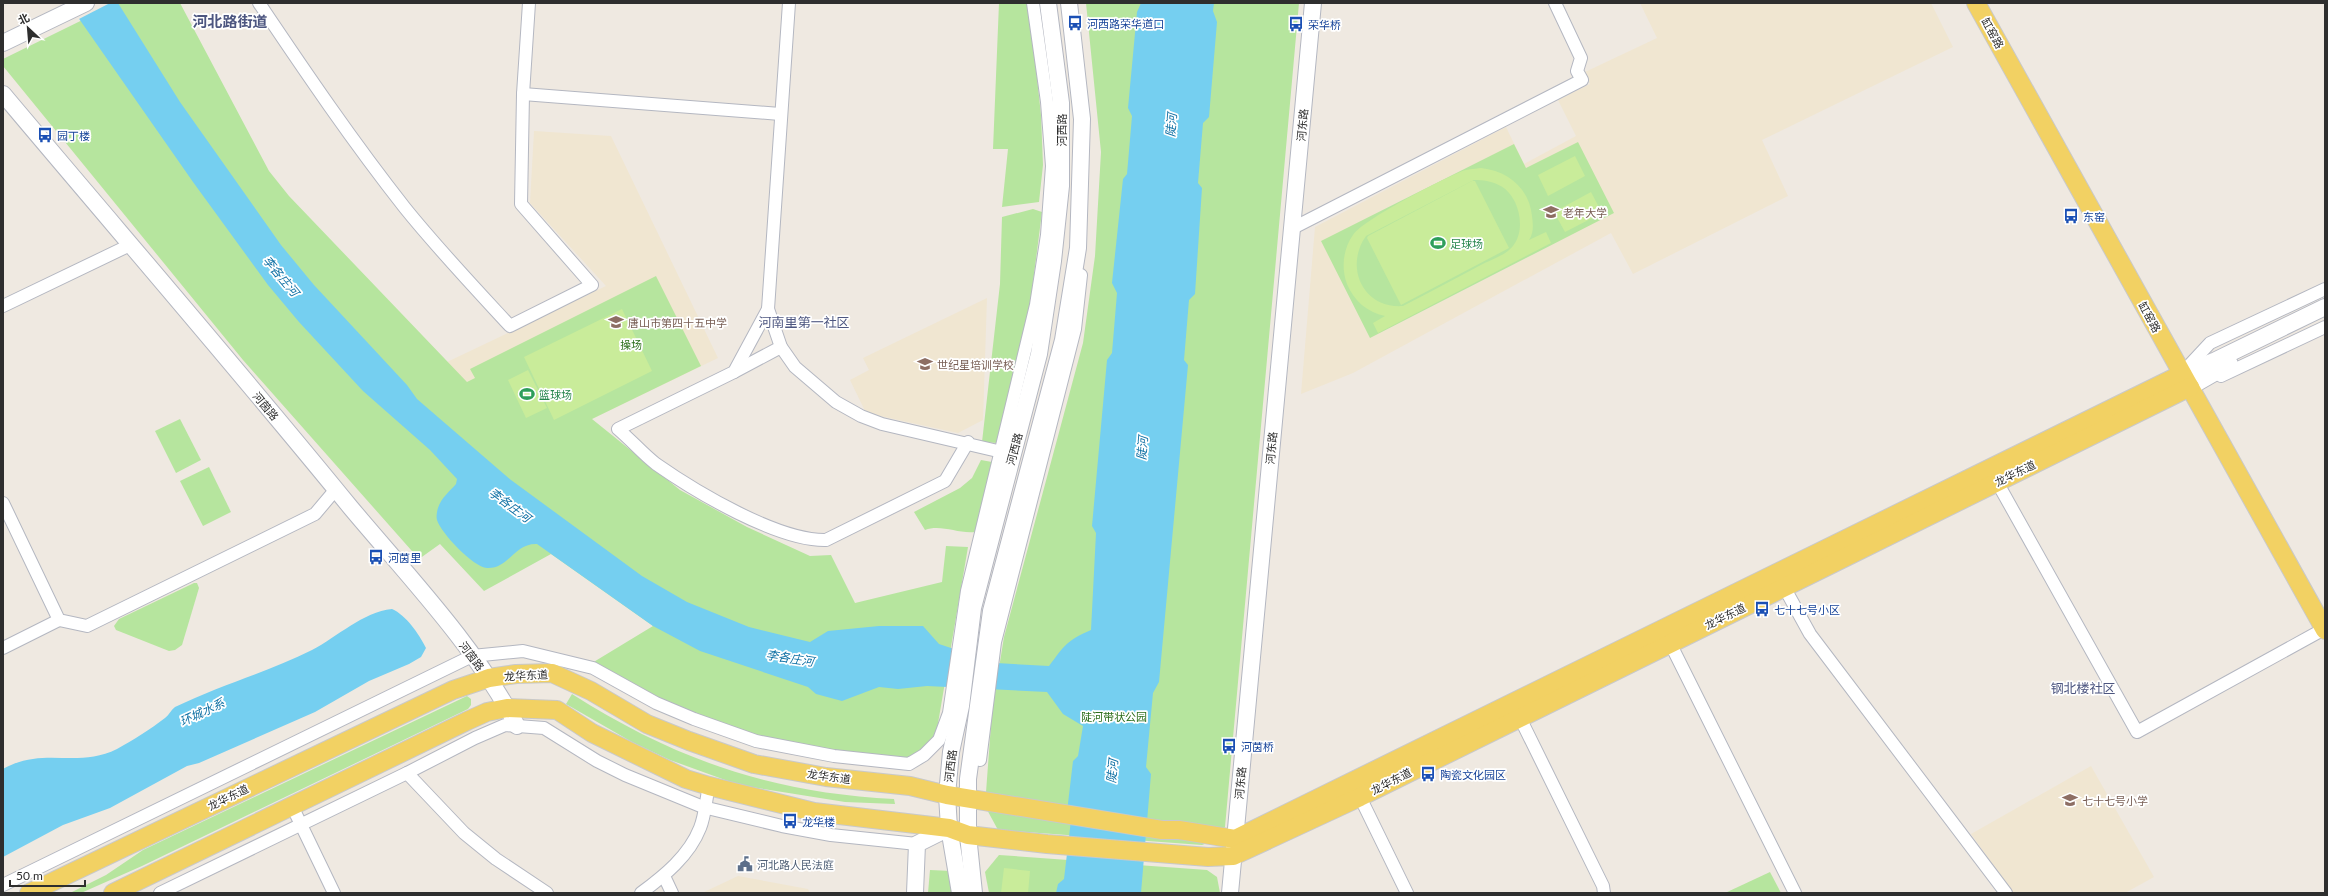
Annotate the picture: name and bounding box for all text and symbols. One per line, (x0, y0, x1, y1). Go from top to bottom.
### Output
north arrow (8, 8, 48, 48)
text: 北 (16, 10, 31, 27)
district label: 河北路街道 (192, 12, 268, 30)
bus stop icon: 河西路荣华道口 (1066, 14, 1084, 32)
bus stop icon: 荣华桥 (1287, 15, 1305, 33)
street label: 缸窑路 (1979, 15, 2007, 51)
place label: 河西路荣华道口 (1087, 17, 1164, 30)
place label: 荣华桥 (1308, 18, 1341, 31)
street label: 河东路 (1294, 108, 1310, 142)
water label: 陡河 (1162, 110, 1180, 138)
street label: 河西路 (1055, 114, 1068, 147)
bus stop icon: 园丁楼 (36, 126, 54, 144)
place label: 园丁楼 (57, 129, 90, 142)
school or university icon: 老年大学 (1542, 203, 1560, 221)
place label: 老年大学 (1563, 206, 1607, 219)
bus stop icon: 东窑 (2062, 207, 2080, 225)
place label: 东窑 (2083, 210, 2105, 223)
sports icon: 足球场 (1429, 234, 1447, 252)
place label: 足球场 (1450, 237, 1483, 250)
water label: 李各庄河 (260, 253, 303, 301)
street label: 缸窑路 (2136, 299, 2164, 335)
school or university icon: 唐山市第四十五中学 (607, 313, 625, 331)
district label: 河南里第一社区 (758, 314, 850, 330)
place label: 唐山市第四十五中学 (628, 316, 727, 329)
park label: 操场 (620, 338, 642, 351)
school or university icon: 世纪星培训学校 (916, 355, 934, 373)
place label: 世纪星培训学校 (937, 358, 1014, 371)
sports icon: 篮球场 (518, 385, 536, 403)
place label: 篮球场 (539, 388, 572, 401)
street label: 河茵路 (250, 389, 282, 423)
street label: 河西路 (1003, 431, 1025, 467)
street label: 河东路 (1263, 431, 1279, 465)
water label: 陡河 (1133, 433, 1151, 461)
street label: 龙华东道 (1992, 458, 2038, 488)
water label: 李各庄河 (486, 485, 535, 527)
bus stop icon: 河茵里 (367, 548, 385, 566)
place label: 河茵里 (388, 551, 421, 564)
bus stop icon: 七十七号小区 (1753, 600, 1771, 618)
street label: 龙华东道 (1702, 601, 1748, 631)
place label: 七十七号小区 (1774, 603, 1840, 616)
street label: 河茵路 (457, 639, 487, 673)
water label: 李各庄河 (765, 647, 817, 669)
street label: 龙华东道 (504, 667, 548, 683)
district label: 钢北楼社区 (2050, 680, 2116, 696)
water label: 环城水系 (177, 695, 228, 729)
park label: 陡河带状公园 (1081, 710, 1147, 723)
bus stop icon: 河茵桥 (1220, 737, 1238, 755)
place label: 河茵桥 (1241, 740, 1274, 753)
street label: 河西路 (942, 749, 958, 783)
water label: 陡河 (1103, 756, 1121, 784)
street label: 龙华东道 (1368, 765, 1414, 797)
bus stop icon: 陶瓷文化园区 (1419, 765, 1437, 783)
street label: 河东路 (1232, 766, 1248, 800)
street label: 龙华东道 (806, 767, 852, 785)
place label: 陶瓷文化园区 (1440, 768, 1506, 781)
street label: 龙华东道 (205, 782, 251, 812)
school or university icon: 七十七号小学 (2061, 791, 2079, 809)
place label: 七十七号小学 (2082, 794, 2148, 807)
bus stop icon: 龙华楼 (781, 812, 799, 830)
place label: 龙华楼 (802, 815, 835, 828)
public building icon: 河北路人民法庭 (736, 855, 754, 873)
place label: 河北路人民法庭 (757, 858, 834, 871)
scale bar (10, 862, 85, 888)
text: 50 m (16, 868, 43, 883)

